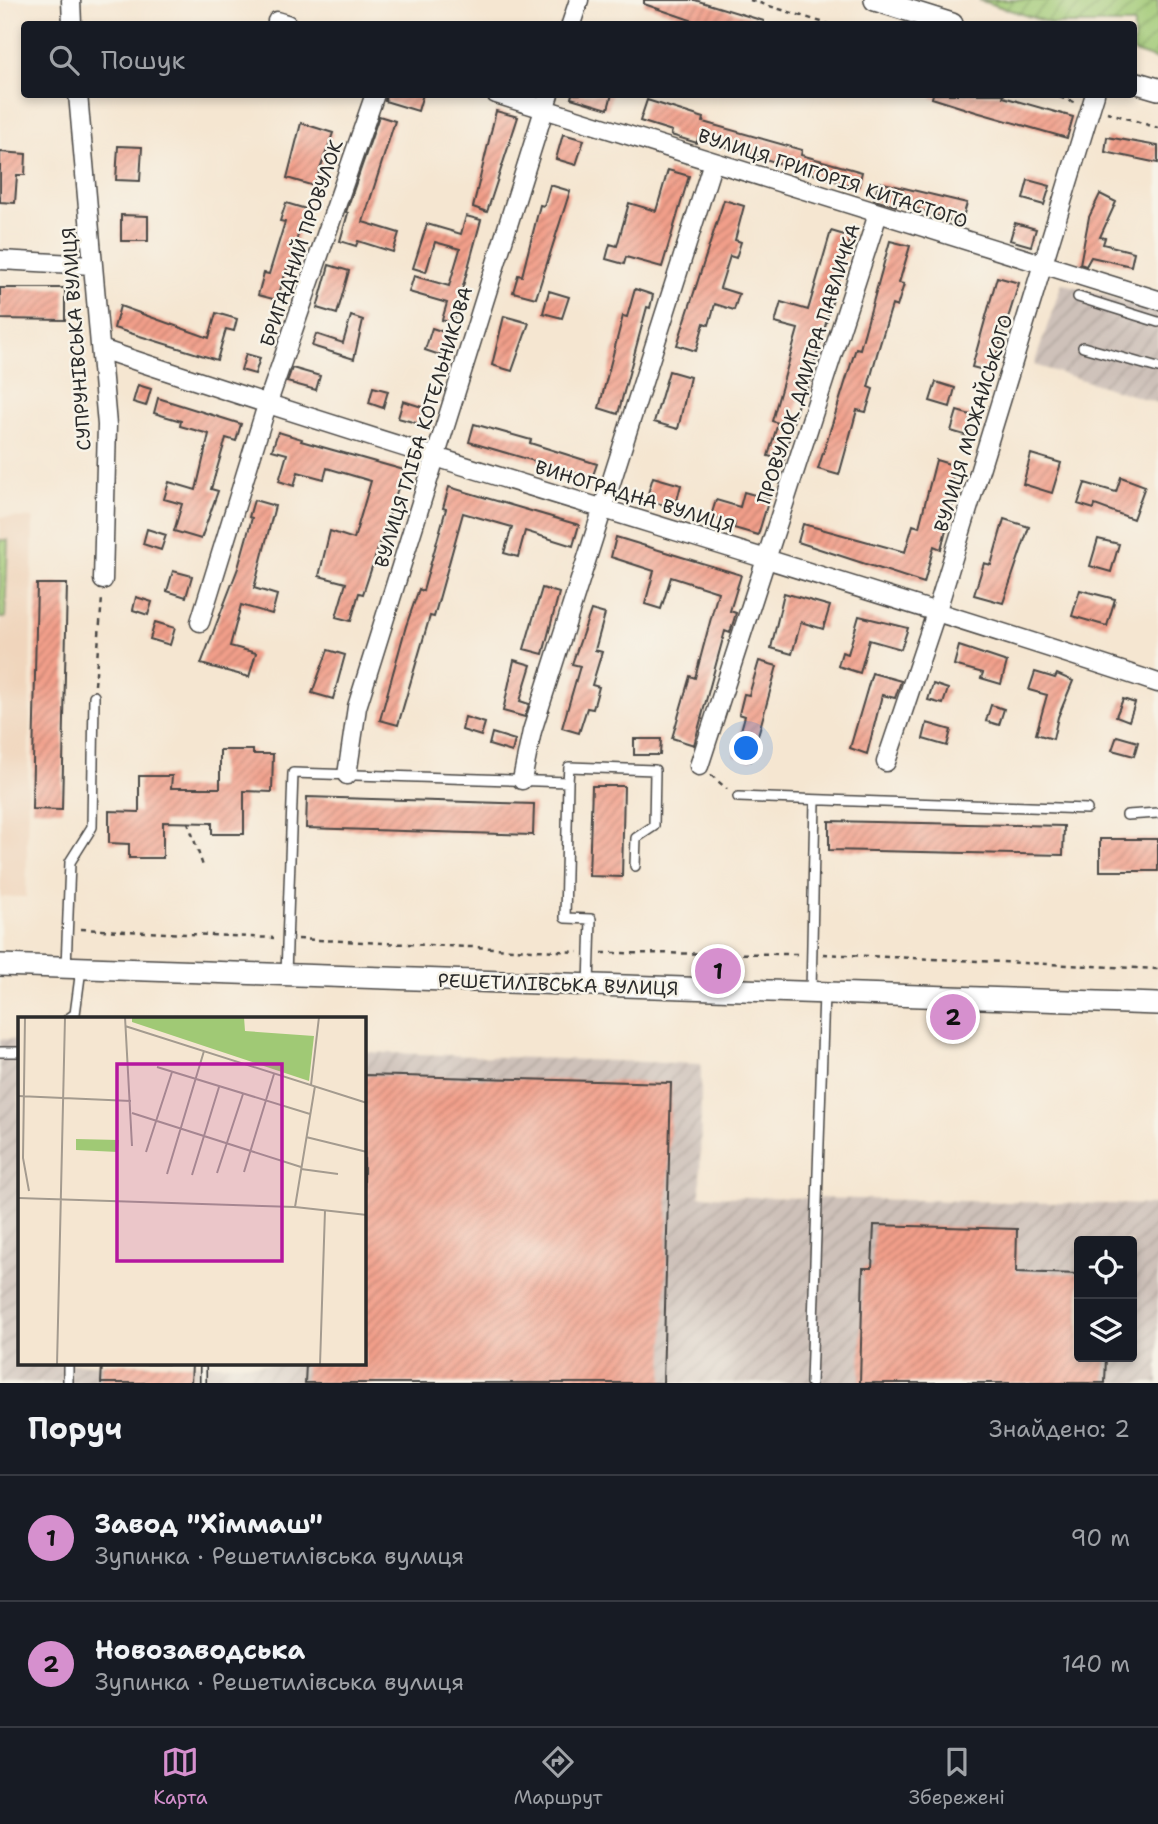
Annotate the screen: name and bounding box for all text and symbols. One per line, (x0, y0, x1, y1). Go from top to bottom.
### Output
search box (21, 21, 1137, 98)
icon: search (45, 41, 83, 79)
text: Пошук (101, 42, 185, 77)
street label: ВУЛИЦЯ ГРИГОРІЯ КИТАСТОГО (695, 123, 971, 234)
street label: БРИГАДНИЙ ПРОВУЛОК (254, 136, 349, 350)
street label: ПРОВУЛОК ДМИТРА ПАВЛИЧКА (751, 221, 866, 508)
street label: СУПРУНІВСЬКА ВУЛИЦЯ (56, 226, 97, 452)
street label: ВУЛИЦЯ ГЛІБА КОТЕЛЬНИКОВА (369, 283, 478, 571)
street label: ВУЛИЦЯ МОЖАЙСЬКОГО (928, 311, 1019, 535)
street label: ВИНОГРАДНА ВУЛИЦЯ (532, 454, 738, 539)
your location (729, 731, 763, 765)
pin: 1 (695, 945, 741, 997)
street label: РЕШЕТИЛІВСЬКА ВУЛИЦЯ (437, 968, 679, 1001)
pin: 2 (930, 991, 976, 1043)
inset map (18, 1017, 366, 1366)
map controls (1074, 1236, 1137, 1362)
button: locate (1074, 1236, 1137, 1299)
button: layers (1074, 1299, 1137, 1362)
text: Поруч (28, 1408, 122, 1449)
text: Знайдено: 2 (989, 1414, 1130, 1444)
text: Завод "Хіммаш" (95, 1506, 323, 1541)
text: 1 (46, 1523, 56, 1553)
text: 90 m (1070, 1523, 1130, 1553)
text: Зупинка · Решетилівська вулиця (95, 1541, 464, 1571)
text: Новозаводська (95, 1632, 305, 1667)
text: 2 (43, 1649, 59, 1679)
text: 140 m (1062, 1649, 1130, 1679)
text: Зупинка · Решетилівська вулиця (95, 1667, 464, 1697)
tab: Карта (153, 1743, 208, 1810)
tab: Маршрут (514, 1743, 602, 1810)
tab: Збережені (909, 1743, 1005, 1810)

